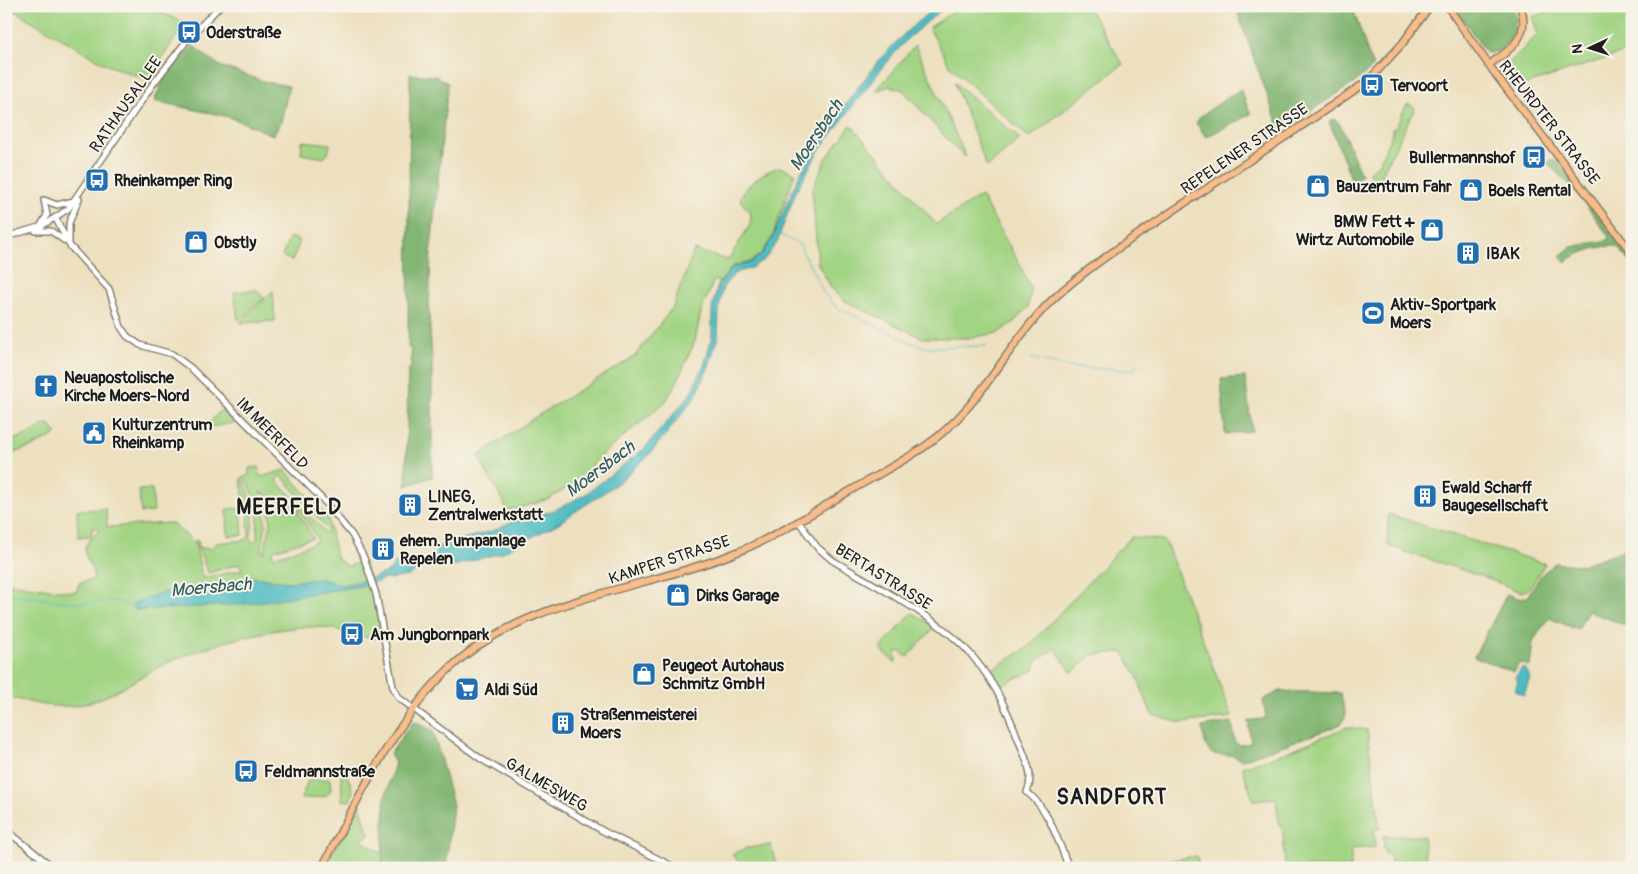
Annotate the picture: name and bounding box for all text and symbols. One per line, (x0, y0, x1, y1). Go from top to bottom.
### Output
bus stop icon: Oderstraße (176, 19, 202, 45)
north arrow (1566, 22, 1616, 72)
place label: Oderstraße (206, 23, 282, 43)
text: N (1569, 44, 1586, 54)
street label: RATHAUSALLEE (85, 53, 166, 156)
street label: RHEURDTER STRASSE (1494, 56, 1604, 189)
bus stop icon: Tervoort (1359, 72, 1385, 98)
place label: Tervoort (1389, 76, 1449, 96)
water label: Moersbach (784, 94, 849, 175)
street label: REPELENER STRASSE (1177, 99, 1312, 199)
bus stop icon: Bullermannshof (1521, 144, 1547, 170)
place label: Bullermannshof (1409, 148, 1516, 168)
bus stop icon: Rheinkamper Ring (84, 167, 110, 193)
place label: Rheinkamper Ring (114, 171, 232, 191)
shop icon: Bauzentrum Fahr (1305, 173, 1331, 199)
place label: Bauzentrum Fahr (1336, 177, 1452, 197)
shop icon: Boels Rental (1458, 177, 1484, 203)
place label: Boels Rental (1488, 181, 1572, 201)
place label: BMW Fett + Wirtz Automobile (1296, 212, 1415, 250)
shop icon: BMW Fett + Wirtz Automobile (1419, 217, 1445, 243)
shop icon: Obstly (183, 229, 209, 255)
place label: Obstly (214, 233, 256, 253)
building icon: IBAK (1455, 240, 1481, 266)
place label: IBAK (1486, 244, 1520, 264)
place label: Aktiv-Sportpark Moers (1390, 295, 1496, 333)
sports icon: Aktiv-Sportpark Moers (1360, 300, 1386, 326)
place label: Neuapostolische Kirche Moers-Nord (64, 368, 190, 406)
church icon: Neuapostolische Kirche Moers-Nord (33, 373, 59, 399)
street label: IM MEERFELD (232, 393, 313, 474)
place label: Kulturzentrum Rheinkamp (112, 415, 212, 453)
public building icon: Kulturzentrum Rheinkamp (81, 420, 107, 446)
water label: Moersbach (561, 435, 641, 503)
place label: Ewald Scharff Baugesellschaft (1442, 478, 1549, 516)
building icon: Ewald Scharff Baugesellschaft (1412, 483, 1438, 509)
place label: LINEG, Zentralwerkstatt (428, 487, 544, 525)
building icon: LINEG, Zentralwerkstatt (397, 492, 423, 518)
district label: MEERFELD (236, 494, 342, 521)
place label: ehem. Pumpanlage Repelen (399, 531, 527, 569)
street label: KAMPER STRASSE (606, 531, 732, 589)
building icon: ehem. Pumpanlage Repelen (370, 536, 396, 562)
street label: BERTASTRASSE (831, 539, 936, 615)
water label: Moersbach (170, 572, 254, 602)
shop icon: Dirks Garage (665, 582, 691, 608)
place label: Dirks Garage (696, 586, 780, 606)
bus stop icon: Am Jungbornpark (339, 621, 365, 647)
place label: Am Jungbornpark (370, 625, 489, 645)
place label: Peugeot Autohaus Schmitz GmbH (662, 656, 785, 694)
shop icon: Peugeot Autohaus Schmitz GmbH (631, 661, 657, 687)
supermarket icon: Aldi Süd (454, 676, 480, 702)
place label: Aldi Süd (484, 680, 538, 700)
place label: Straßenmeisterei Moers (580, 705, 697, 743)
building icon: Straßenmeisterei Moers (550, 710, 576, 736)
street label: GALMESWEG (502, 753, 591, 816)
bus stop icon: Feldmannstraße (233, 758, 259, 784)
place label: Feldmannstraße (264, 762, 376, 782)
district label: SANDFORT (1056, 784, 1168, 811)

